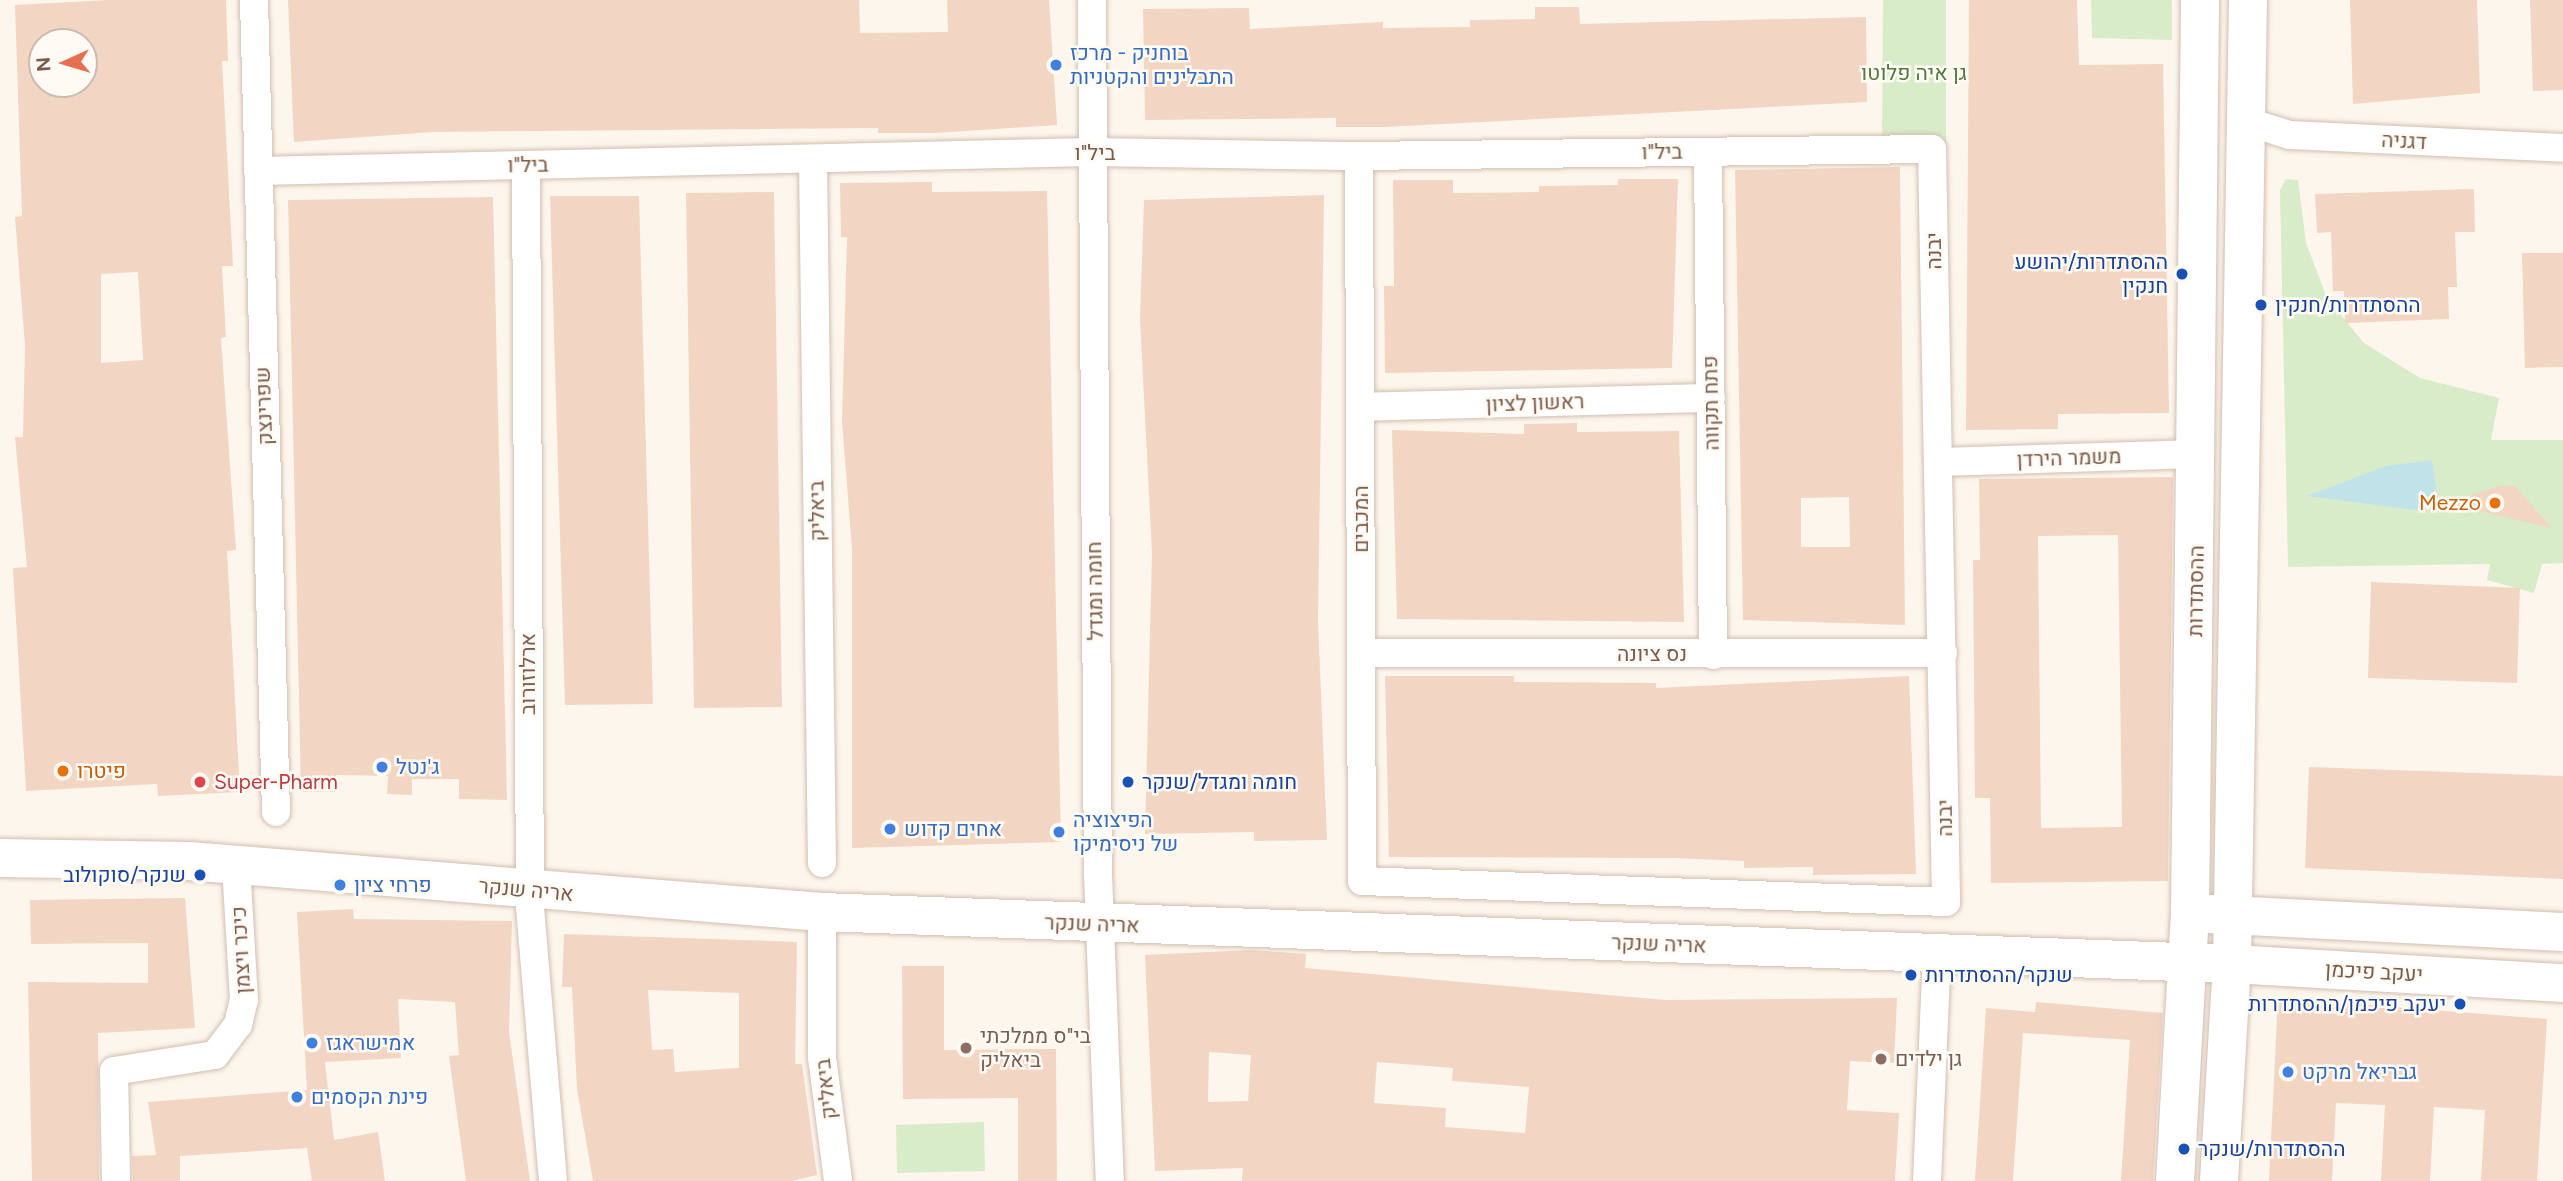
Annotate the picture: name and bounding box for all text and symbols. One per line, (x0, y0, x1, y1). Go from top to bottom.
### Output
north arrow (28, 28, 98, 98)
place label: בוחניק - מרכז התבלינים והקטניות (1070, 40, 1234, 90)
text: N (32, 56, 56, 72)
marker: בוחניק - מרכז התבלינים והקטניות (1048, 57, 1064, 73)
park label: גן איה פלוטו (1861, 60, 1967, 86)
street label: דגניה (2381, 127, 2427, 155)
street label: ביל"ו (1641, 139, 1683, 165)
street label: ביל"ו (1074, 140, 1116, 166)
street label: ביל"ו (507, 152, 549, 178)
street label: יבנה (1921, 232, 1947, 270)
place label: ההסתדרות/יהושע חנקין (2014, 249, 2168, 299)
marker: ההסתדרות/יהושע חנקין (2174, 266, 2190, 282)
place label: ההסתדרות/חנקין (2275, 292, 2421, 318)
marker: ההסתדרות/חנקין (2253, 297, 2269, 313)
street label: פתח תקווה (1698, 355, 1724, 451)
street label: שפרינצק (250, 366, 278, 446)
street label: ראשון לציון (1485, 389, 1585, 417)
street label: משמר הירדן (2016, 444, 2122, 472)
street label: ביאליק (804, 480, 830, 542)
street label: המכבים (1348, 485, 1374, 553)
place label: Mezzo (2419, 490, 2481, 516)
marker: Mezzo (2487, 495, 2503, 511)
street label: חומה ומגדל (1082, 541, 1108, 641)
street label: ההסתדרות (2183, 545, 2209, 637)
street label: ארלוזורוב (515, 633, 541, 715)
street label: נס ציונה (1617, 641, 1687, 667)
place label: ג'נטל (396, 754, 440, 780)
place label: פיטרו (77, 758, 126, 784)
marker: ג'נטל (374, 759, 390, 775)
marker: פיטרו (55, 763, 71, 779)
place label: Super-Pharm (214, 769, 338, 795)
place label: חומה ומגדל/שנקר (1142, 769, 1297, 795)
marker: Super-Pharm (192, 774, 208, 790)
marker: חומה ומגדל/שנקר (1120, 774, 1136, 790)
street label: יבנה (1932, 799, 1958, 837)
place label: הפיצוציה של ניסימיקו (1073, 807, 1178, 857)
place label: אחים קדוש (904, 816, 1002, 842)
marker: אחים קדוש (882, 821, 898, 837)
marker: הפיצוציה של ניסימיקו (1051, 824, 1067, 840)
place label: שנקר/סוקולוב (63, 862, 186, 888)
marker: שנקר/סוקולוב (192, 867, 208, 883)
place label: פרחי ציון (354, 872, 432, 898)
street label: אריה שנקר (477, 873, 575, 907)
marker: פרחי ציון (332, 877, 348, 893)
street label: כיכר ויצמן (226, 906, 256, 994)
street label: אריה שנקר (1044, 910, 1140, 938)
street label: אריה שנקר (1611, 930, 1707, 958)
street label: יעקב פיכמן (2324, 957, 2424, 987)
place label: שנקר/ההסתדרות (1925, 962, 2073, 988)
marker: שנקר/ההסתדרות (1903, 967, 1919, 983)
place label: יעקב פיכמן/ההסתדרות (2248, 991, 2446, 1017)
marker: יעקב פיכמן/ההסתדרות (2452, 996, 2468, 1012)
place label: בי"ס ממלכתי ביאליק (980, 1023, 1091, 1073)
place label: אמישראגז (326, 1030, 415, 1056)
marker: אמישראגז (304, 1035, 320, 1051)
marker: בי"ס ממלכתי ביאליק (958, 1040, 974, 1056)
place label: גן ילדים (1895, 1046, 1962, 1072)
marker: גן ילדים (1873, 1051, 1889, 1067)
street label: ביאליק (810, 1057, 842, 1121)
place label: גבריאל מרקט (2302, 1059, 2417, 1085)
marker: גבריאל מרקט (2280, 1064, 2296, 1080)
place label: פינת הקסמים (311, 1084, 428, 1110)
marker: פינת הקסמים (289, 1089, 305, 1105)
place label: ההסתדרות/שנקר (2198, 1136, 2346, 1162)
marker: ההסתדרות/שנקר (2176, 1141, 2192, 1157)

